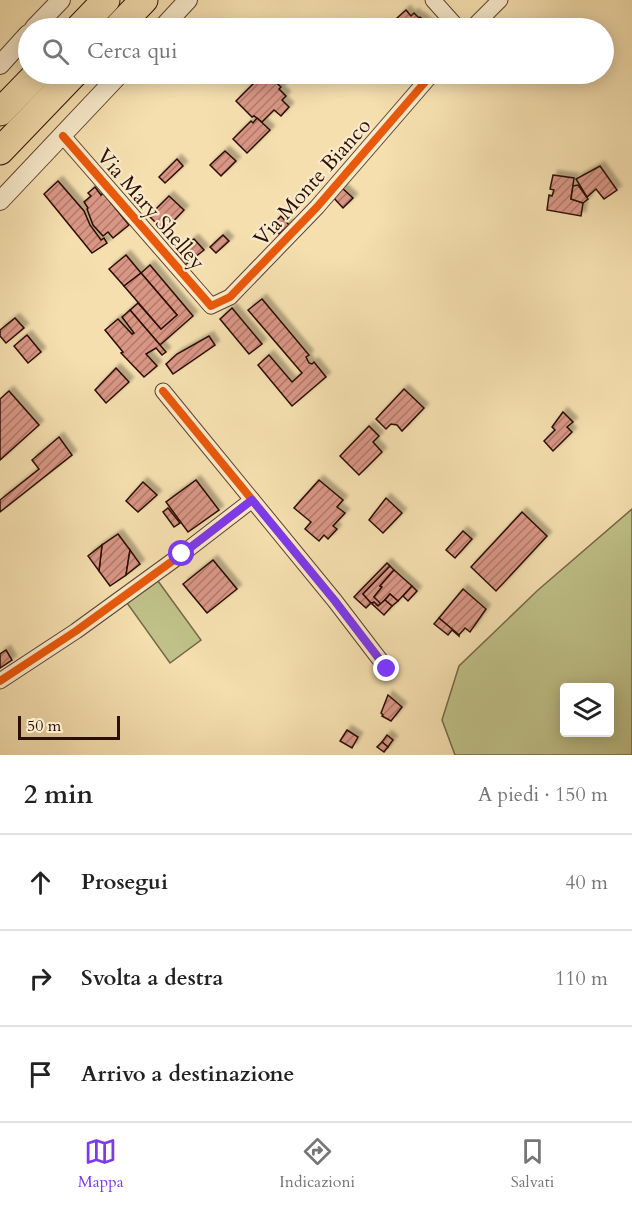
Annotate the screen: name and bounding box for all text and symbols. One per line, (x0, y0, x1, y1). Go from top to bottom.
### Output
search box (18, 18, 614, 84)
icon: search (39, 35, 72, 68)
text: Cerca qui (87, 36, 177, 66)
street label: Via Monte Bianco (247, 112, 378, 253)
street label: Via Mary Shelley (90, 142, 211, 276)
route start (168, 540, 194, 566)
route end (373, 655, 399, 681)
map controls (560, 683, 614, 737)
button: layers (560, 683, 614, 737)
scale bar (18, 713, 120, 740)
text: 50 m (27, 715, 61, 737)
text: 2 min (24, 777, 93, 812)
text: A piedi · 150 m (478, 781, 608, 808)
icon: ahead (24, 866, 57, 899)
text: Prosegui (81, 867, 168, 897)
text: 40 m (565, 869, 608, 896)
icon: right (24, 962, 57, 995)
text: Svolta a destra (81, 963, 223, 993)
text: 110 m (555, 965, 608, 992)
icon: arrive (24, 1058, 57, 1091)
text: Arrivo a destinazione (81, 1059, 294, 1089)
tab: Mappa (78, 1135, 124, 1193)
tab: Indicazioni (279, 1135, 355, 1193)
tab: Salvati (511, 1135, 554, 1193)

